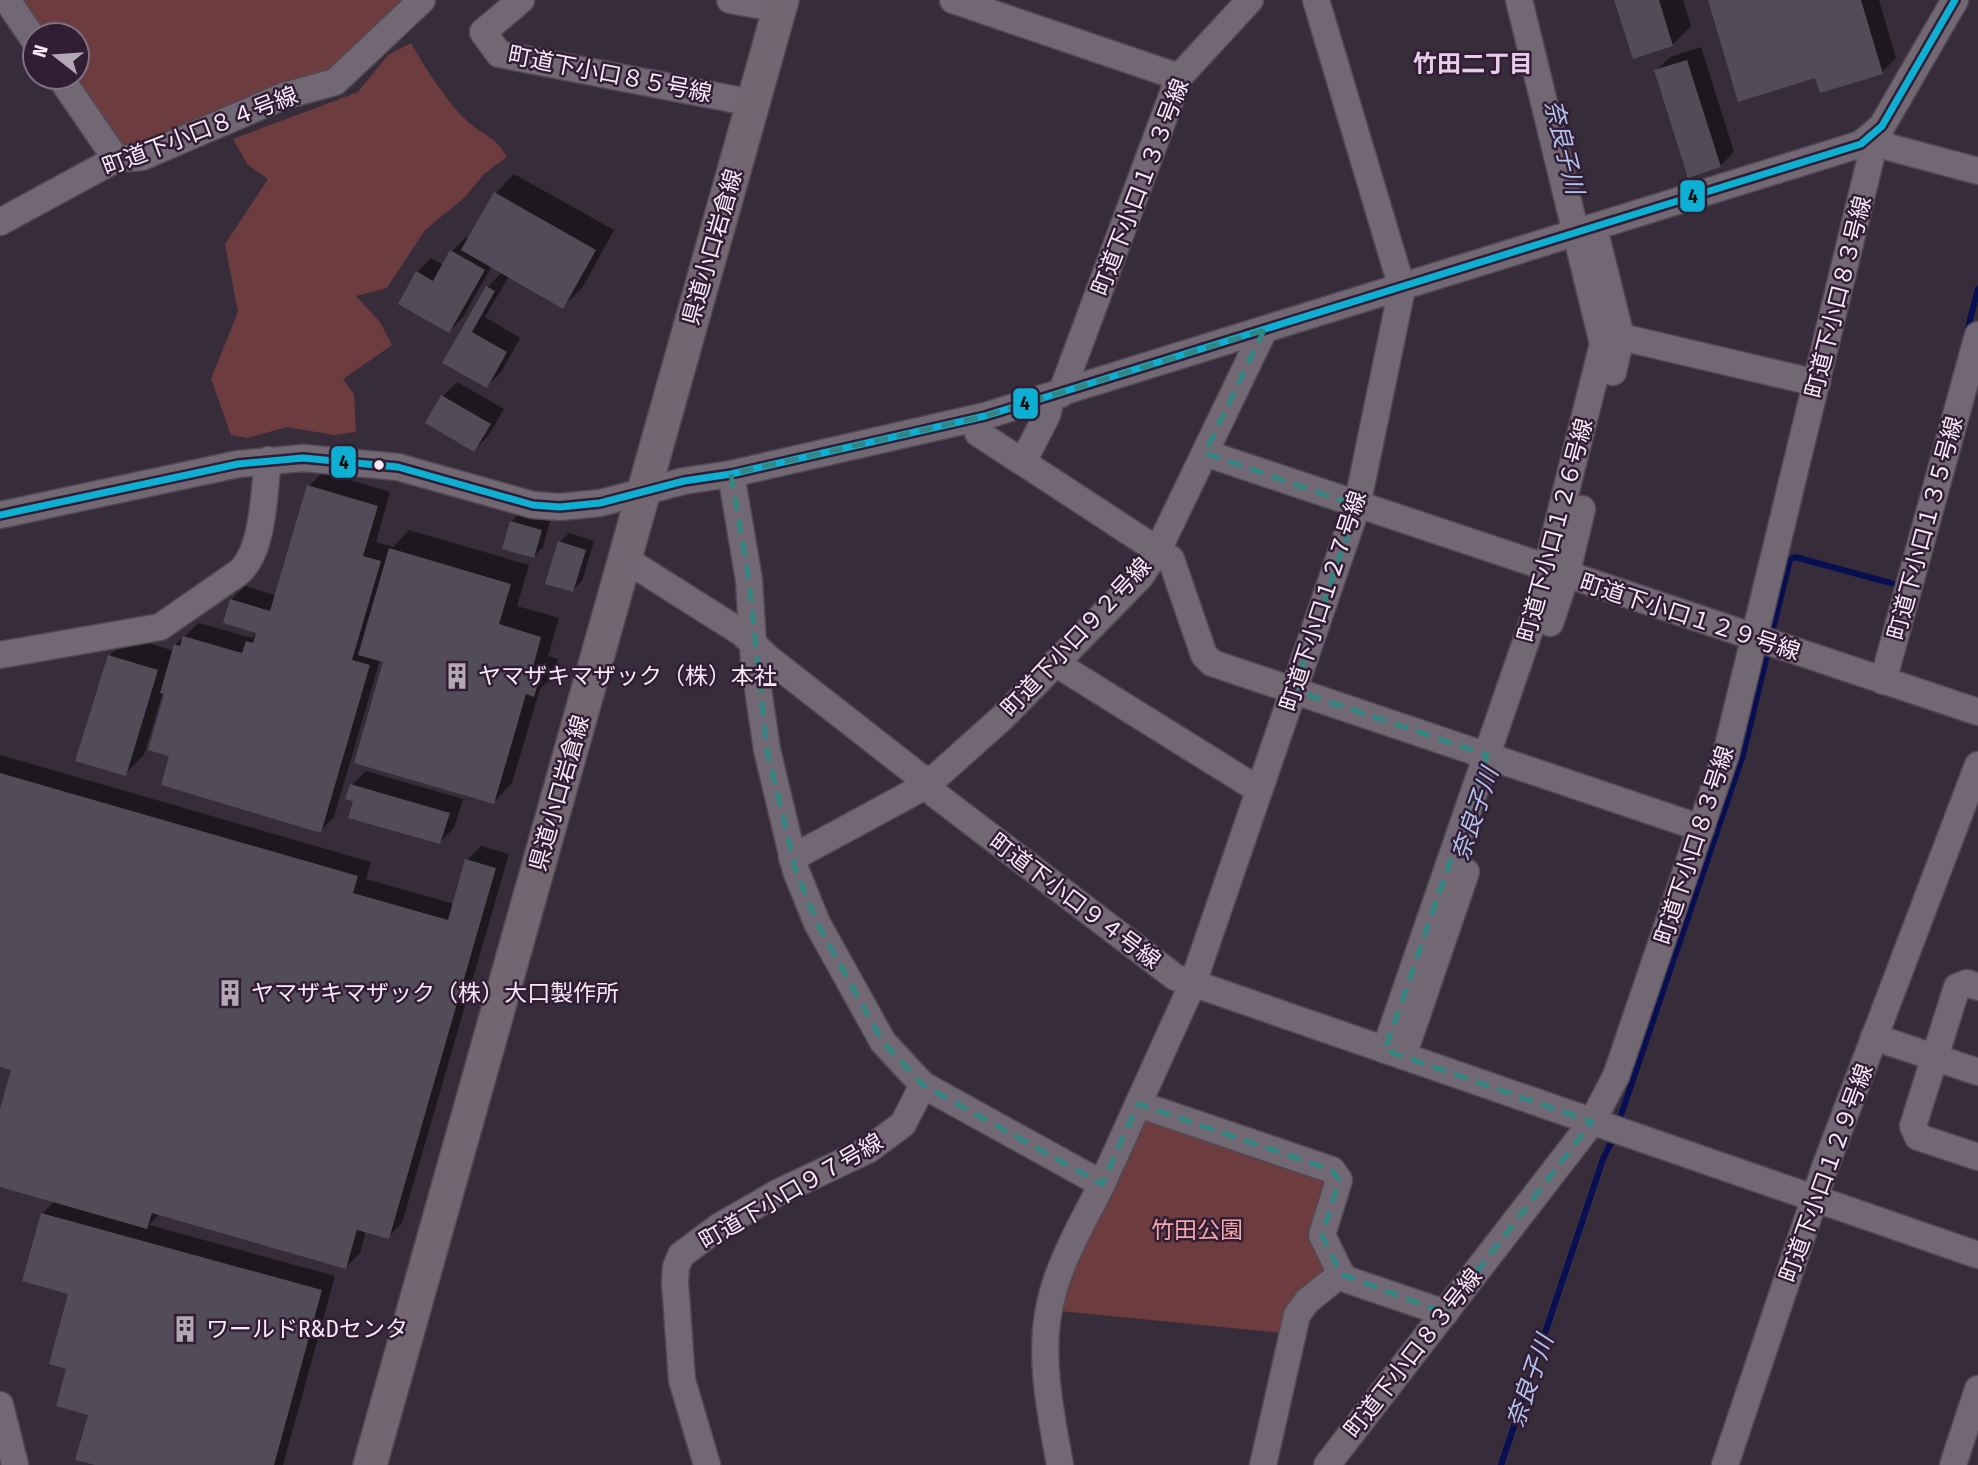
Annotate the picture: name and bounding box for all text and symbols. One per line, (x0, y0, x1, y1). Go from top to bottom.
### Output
north arrow (21, 21, 91, 91)
street label: 町道下小口８５号線 (506, 41, 714, 107)
text: N (28, 42, 53, 60)
district label: 竹田二丁目 (1413, 50, 1533, 78)
street label: 町道下小口１３３号線 (1086, 75, 1194, 299)
street label: 町道下小口８４号線 (98, 81, 302, 181)
water label: 奈良子川 (1539, 97, 1590, 200)
street label: 県道小口岩倉線 (676, 166, 748, 328)
line badge: 4 (1679, 179, 1706, 213)
text: 4 (1688, 185, 1698, 208)
street label: 町道下小口８３号線 (1799, 193, 1877, 401)
line badge: 4 (1012, 387, 1039, 420)
text: 4 (1020, 392, 1030, 415)
street label: 町道下小口１３５号線 (1882, 413, 1968, 643)
street label: 町道下小口１２６号線 (1512, 415, 1598, 645)
line badge: 4 (330, 445, 357, 479)
text: 4 (339, 451, 349, 474)
unlabelled marker (372, 458, 386, 472)
street label: 町道下小口１２７号線 (1274, 487, 1372, 715)
street label: 町道下小口９２号線 (995, 552, 1157, 722)
street label: 町道下小口１２９号線 (1576, 568, 1804, 666)
building icon: ヤマザキマザック（株）本社 (442, 661, 472, 691)
place label: ヤマザキマザック（株）本社 (478, 662, 777, 690)
street label: 県道小口岩倉線 (523, 712, 595, 874)
street label: 町道下小口８３号線 (1649, 742, 1739, 948)
water label: 奈良子川 (1446, 761, 1505, 864)
street label: 町道下小口９４号線 (984, 828, 1166, 974)
building icon: ヤマザキマザック（株）大口製作所 (215, 978, 245, 1008)
place label: ヤマザキマザック（株）大口製作所 (251, 979, 619, 1007)
street label: 町道下小口１２９号線 (1774, 1060, 1878, 1286)
street label: 町道下小口９７号線 (694, 1127, 888, 1255)
park label: 竹田公園 (1151, 1216, 1243, 1244)
street label: 町道下小口８３号線 (1338, 1263, 1488, 1443)
building icon: ワールドR&Dセンタ (170, 1314, 200, 1344)
place label: ワールドR&Dセンタ (206, 1315, 408, 1343)
water label: 奈良子川 (1501, 1328, 1560, 1431)

